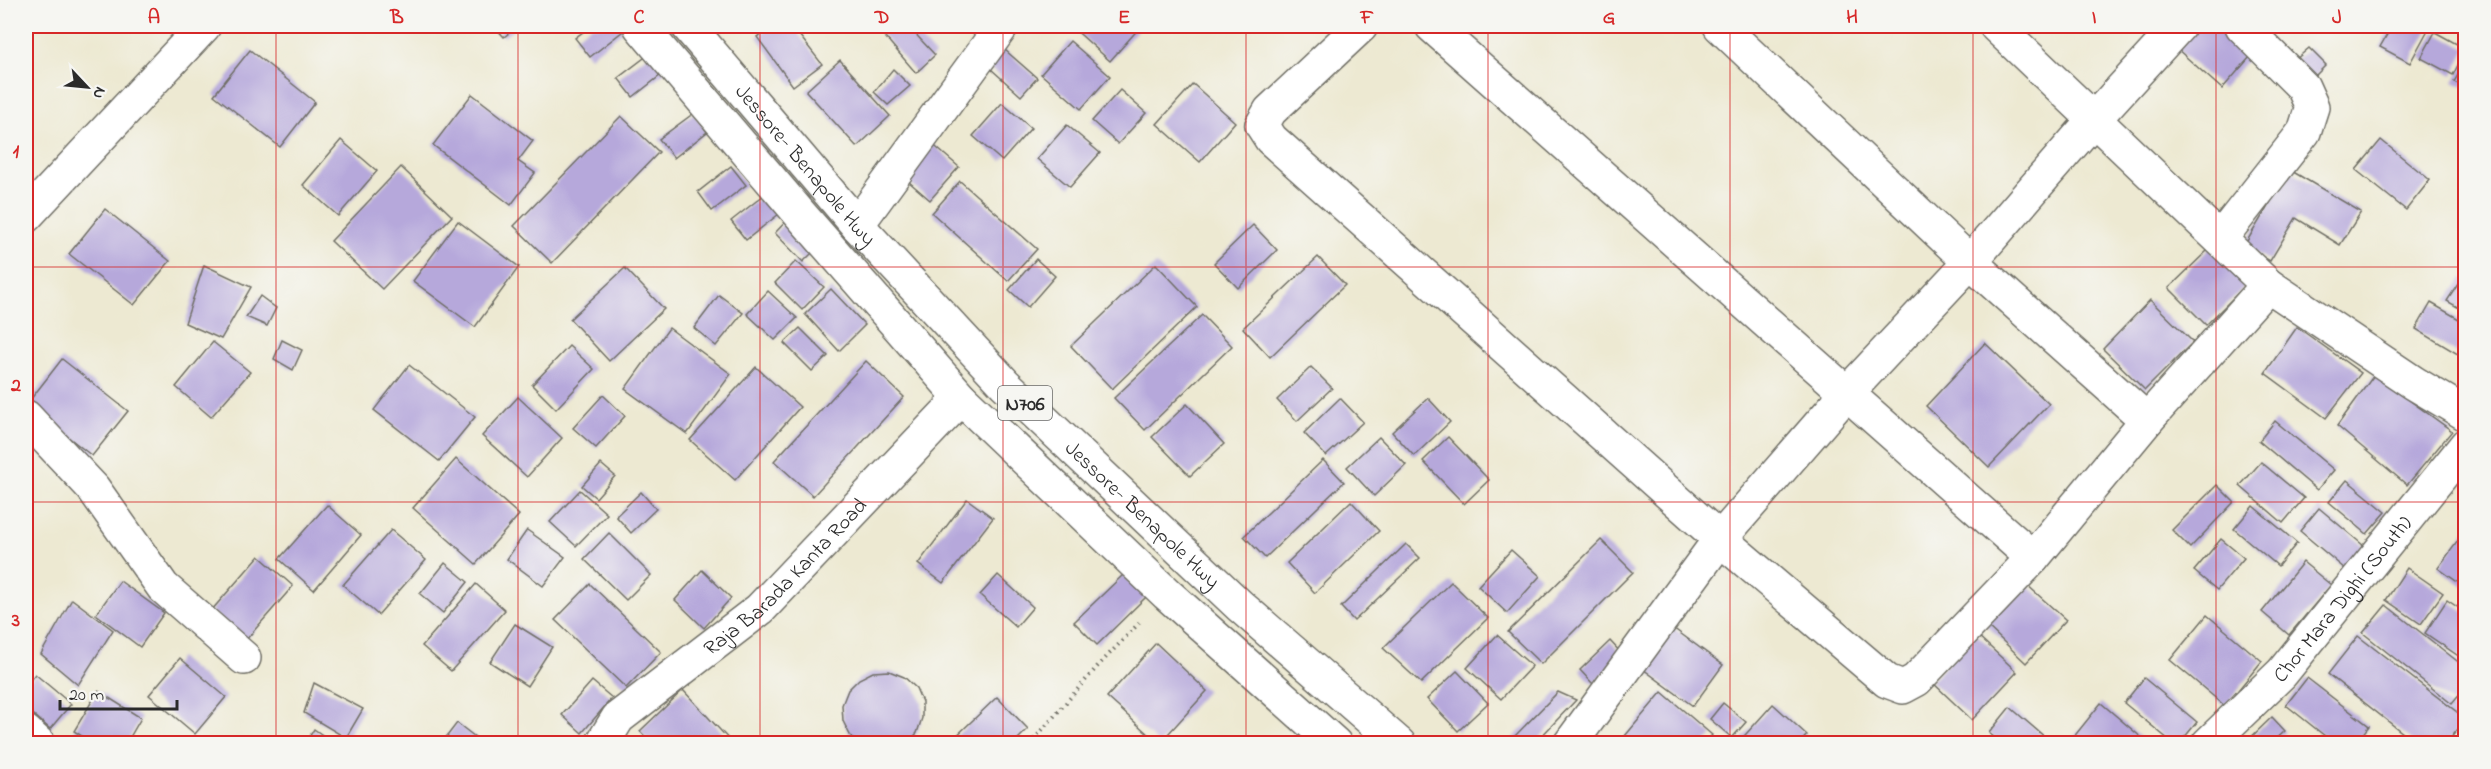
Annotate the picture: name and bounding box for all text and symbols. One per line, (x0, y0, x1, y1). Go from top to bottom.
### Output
text: A (148, 4, 160, 33)
text: B (389, 4, 404, 33)
text: C (634, 4, 645, 33)
text: D (874, 4, 889, 33)
text: E (1118, 4, 1130, 33)
text: F (1360, 4, 1374, 33)
text: G (1603, 4, 1616, 33)
text: H (1846, 4, 1858, 33)
text: I (2092, 4, 2097, 33)
text: J (2332, 4, 2342, 33)
north arrow (57, 57, 117, 117)
street label: Jessore- Benapole Hwy (727, 79, 882, 255)
text: N (85, 83, 112, 103)
text: 1 (13, 138, 20, 167)
text: 2 (10, 372, 21, 401)
road number: N706 (998, 386, 1052, 420)
street label: Jessore- Benapole Hwy (1057, 435, 1226, 598)
street label: Raja Barada Kanta Road (698, 492, 875, 664)
street label: Chor Mara Dighi (South) (2267, 510, 2420, 691)
text: 3 (11, 607, 20, 636)
scale bar (60, 673, 177, 711)
text: 20 m (69, 683, 104, 709)

